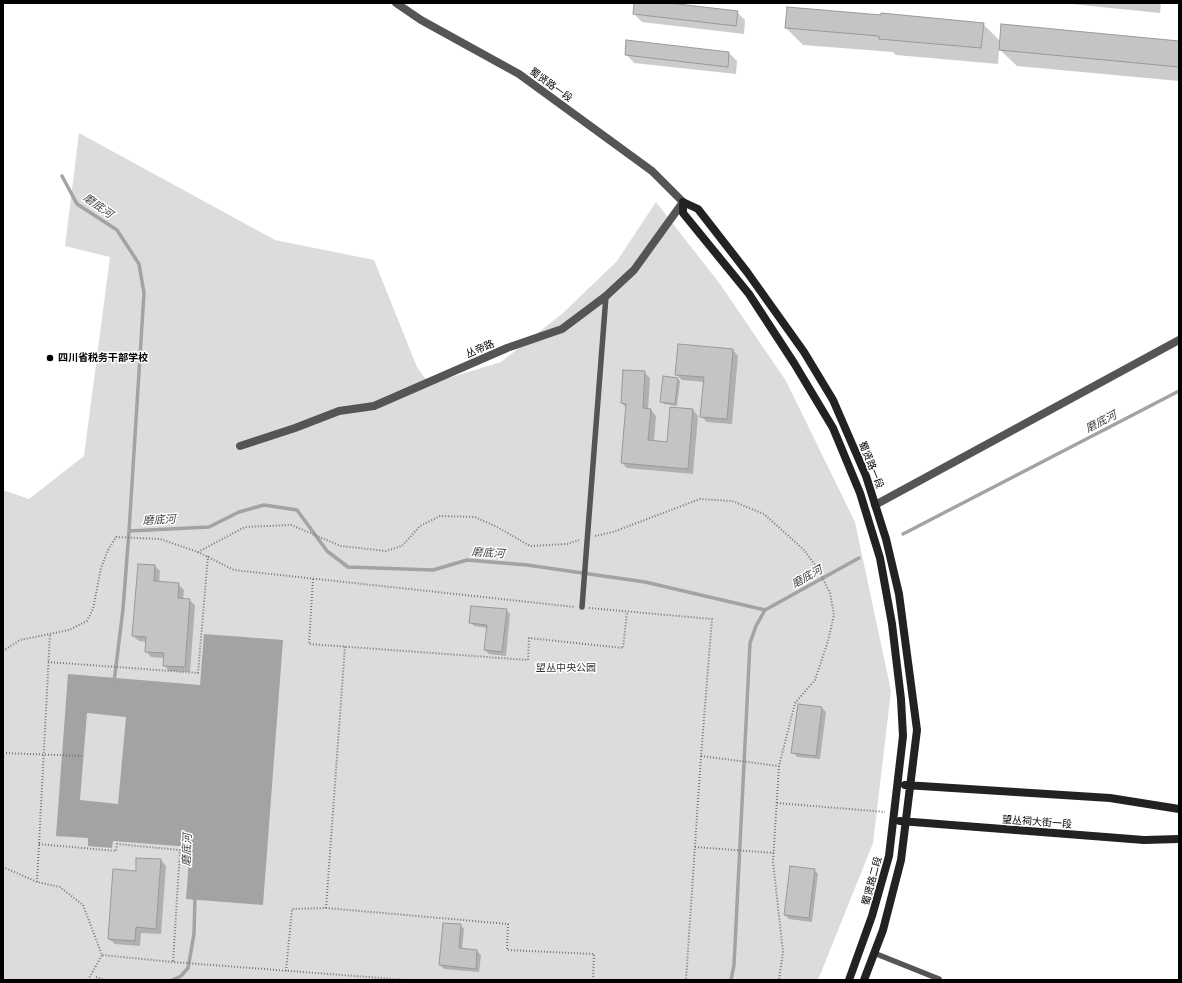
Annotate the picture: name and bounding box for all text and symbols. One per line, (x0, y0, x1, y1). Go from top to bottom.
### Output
street label: 蜀贤路一段 (527, 65, 575, 105)
water label: 磨底河 (81, 191, 115, 221)
street label: 丛帝路 (464, 338, 496, 360)
place label: 四川省税务干部学校 (58, 352, 148, 364)
marker: 四川省税务干部学校 (45, 353, 55, 363)
water label: 磨底河 (1083, 409, 1119, 435)
street label: 蜀贤路一段 (856, 440, 886, 490)
water label: 磨底河 (142, 513, 176, 527)
water label: 磨底河 (471, 545, 505, 561)
water label: 磨底河 (789, 563, 825, 591)
park label: 望丛中央公园 (536, 662, 596, 674)
street label: 望丛祠大街一段 (1002, 814, 1072, 830)
water label: 磨底河 (180, 833, 194, 867)
street label: 蜀贤路二段 (860, 855, 884, 907)

